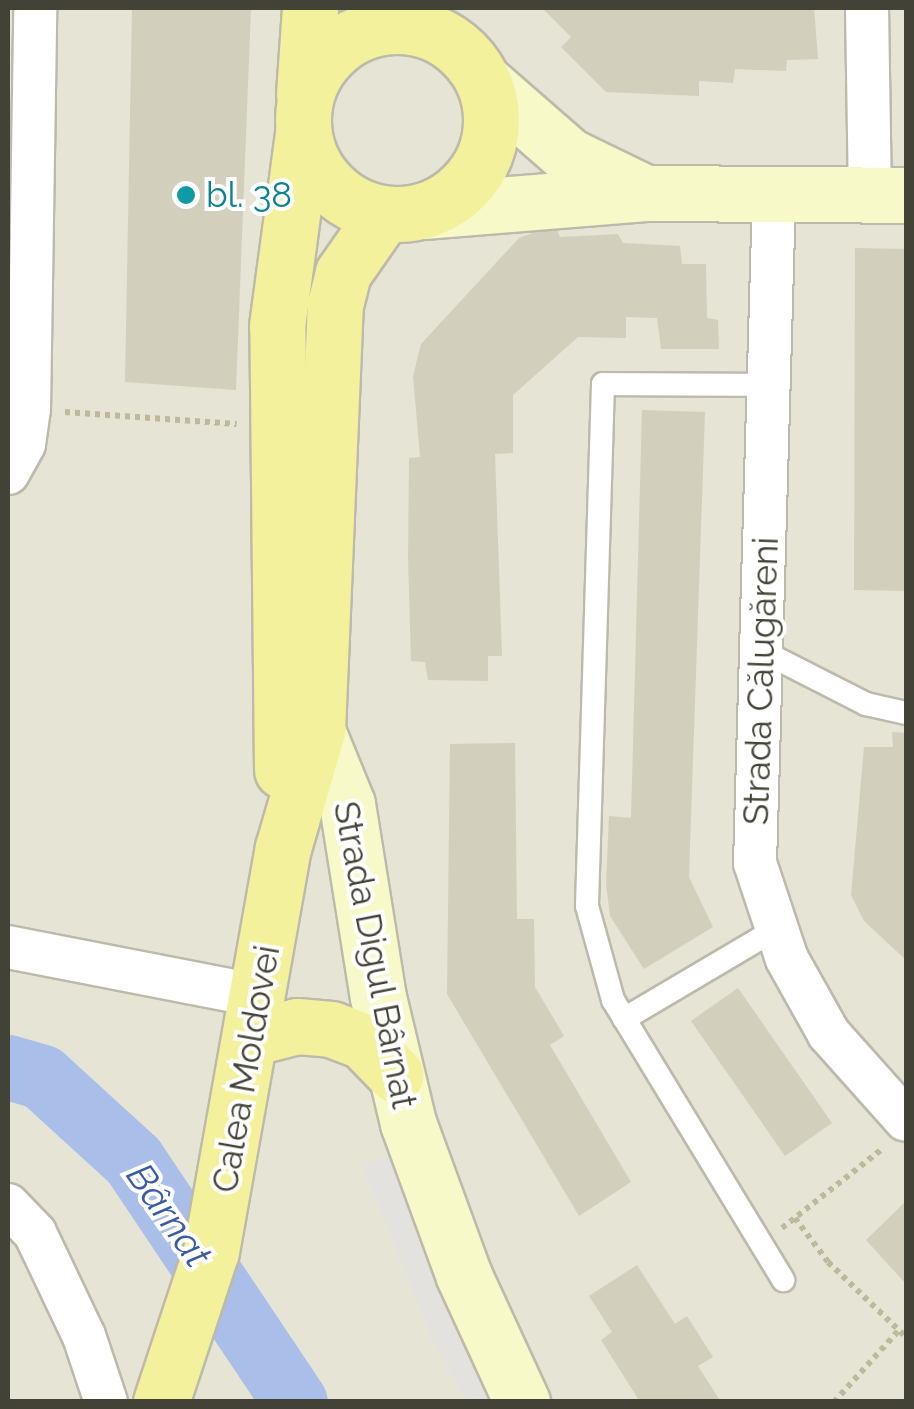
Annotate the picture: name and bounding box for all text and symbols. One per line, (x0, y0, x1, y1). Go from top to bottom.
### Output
place label: bl. 38 (206, 174, 292, 216)
marker: bl. 38 (175, 184, 197, 206)
street label: Strada Călugăreni (735, 536, 787, 826)
street label: Strada Digul Bârnat (325, 797, 425, 1113)
street label: Calea Moldovei (204, 942, 288, 1196)
water label: Bârnat (117, 1154, 221, 1276)

